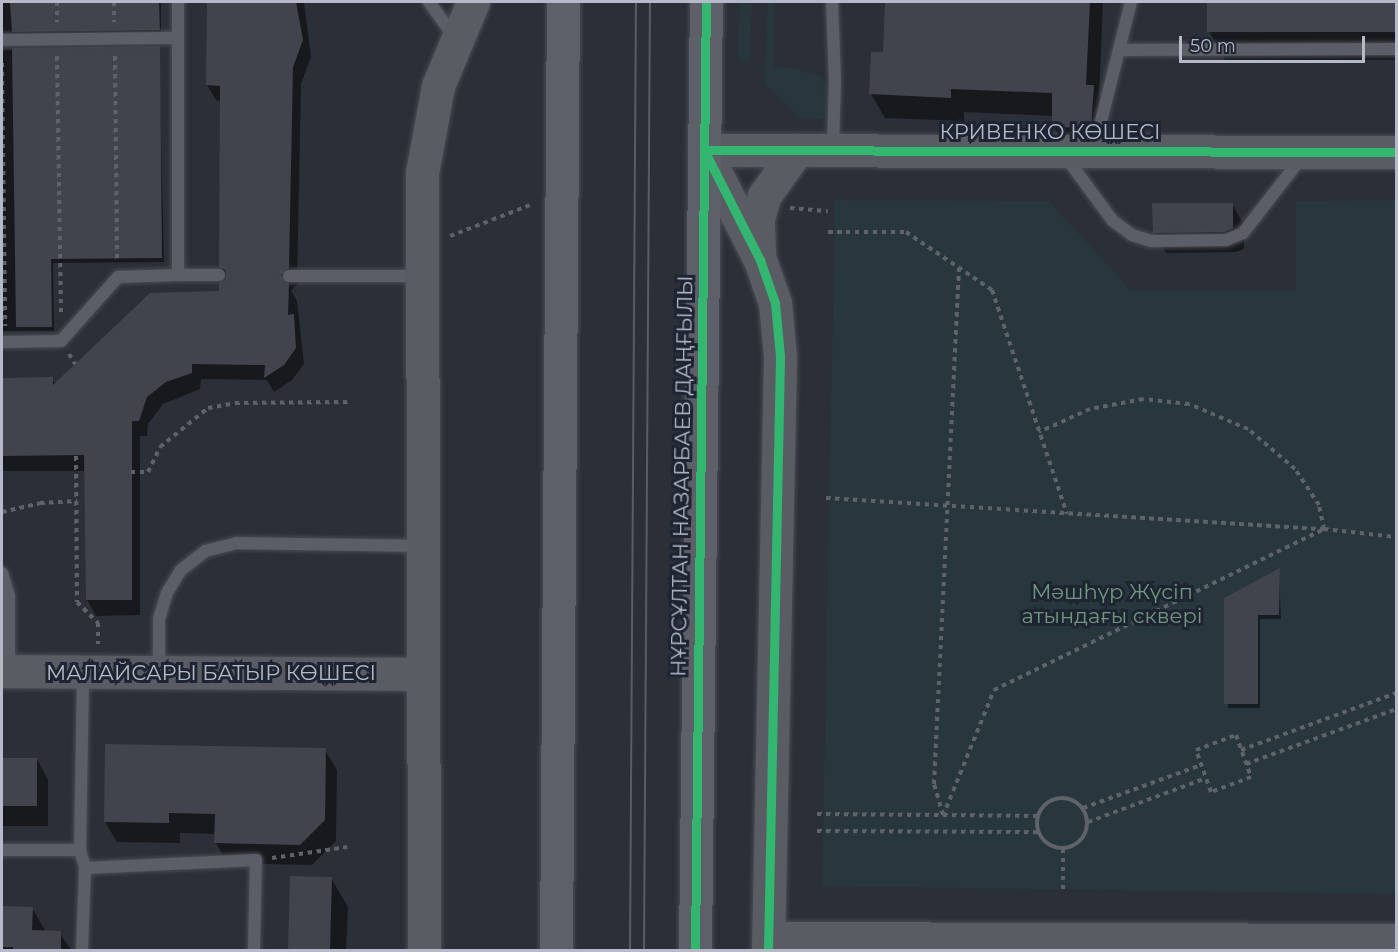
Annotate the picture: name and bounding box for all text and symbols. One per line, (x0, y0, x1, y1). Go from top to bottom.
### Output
scale bar (1182, 24, 1368, 62)
text: 50 m (1190, 35, 1236, 57)
street label: КРИВЕНКО КӨШЕСІ (939, 119, 1161, 145)
street label: НҰРСҰЛТАН НАЗАРБАЕВ ДАҢҒЫЛЫ (666, 275, 698, 677)
park label: Мәшһүр Жүсіп атындағы сквері (1021, 579, 1203, 629)
street label: МАЛАЙСАРЫ БАТЫР КӨШЕСІ (46, 660, 376, 686)

